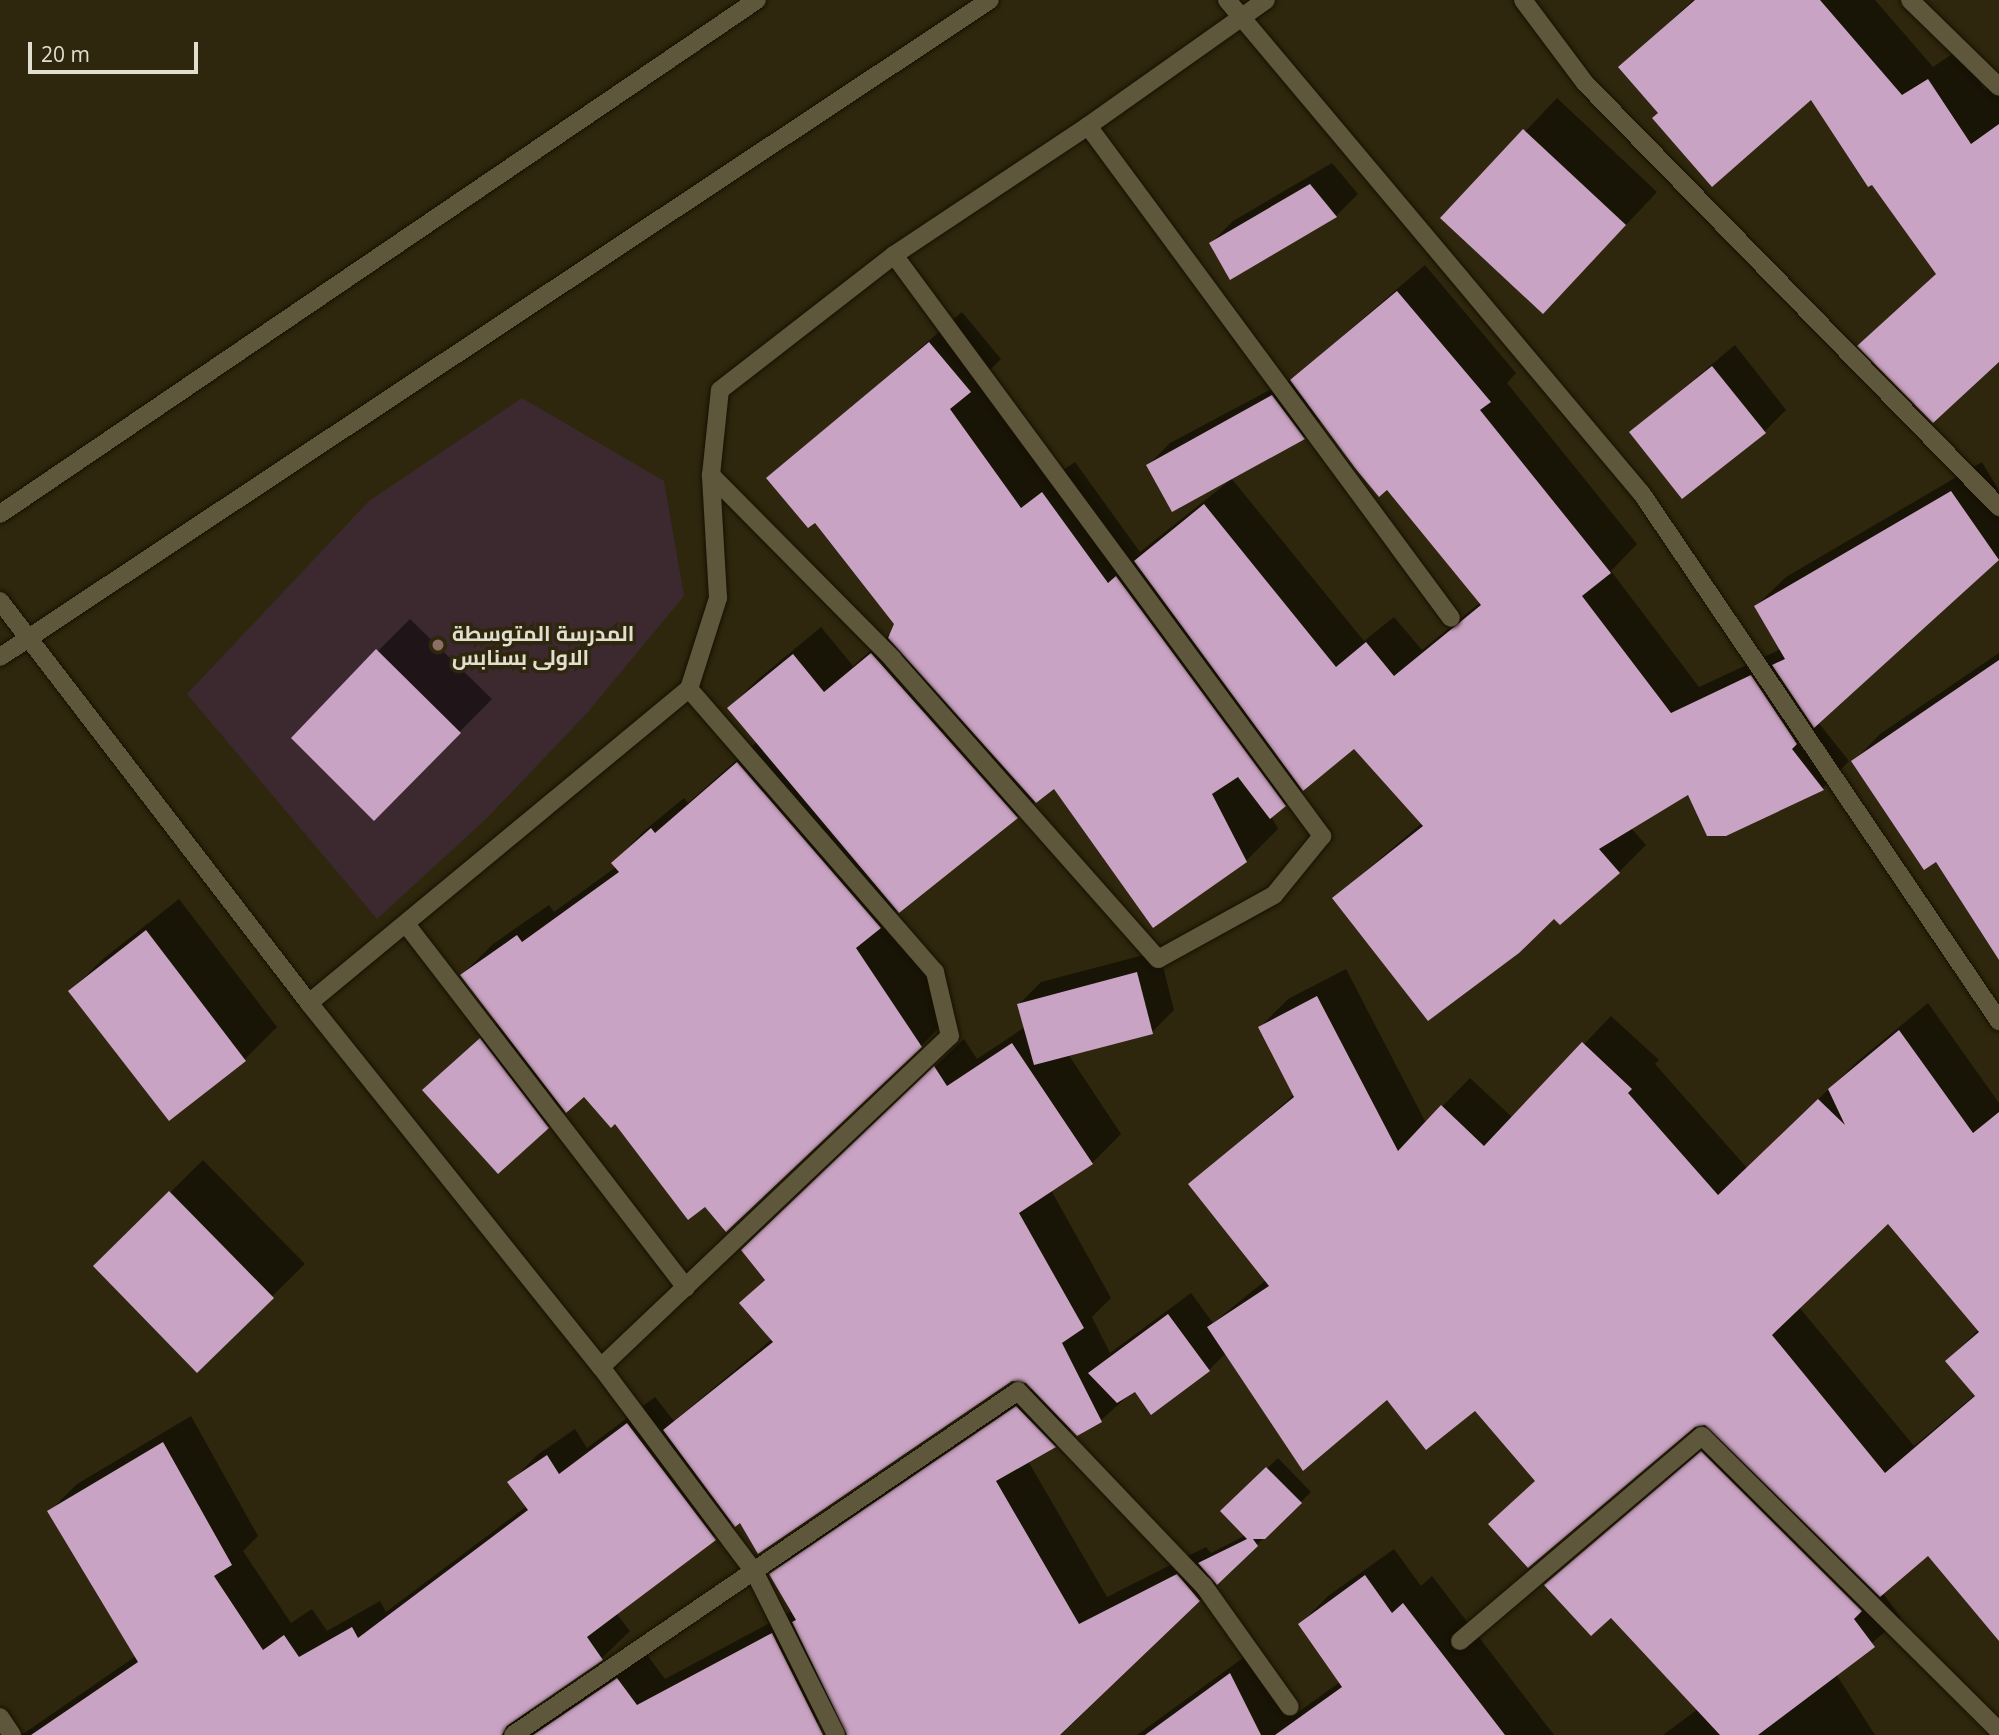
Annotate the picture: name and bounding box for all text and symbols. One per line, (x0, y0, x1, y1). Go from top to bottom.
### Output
scale bar (32, 28, 201, 72)
text: 20 m (41, 40, 90, 68)
place label: المدرسة المتوسطة الاولى بسنابس (452, 620, 634, 670)
marker: المدرسة المتوسطة الاولى بسنابس (430, 637, 446, 653)

